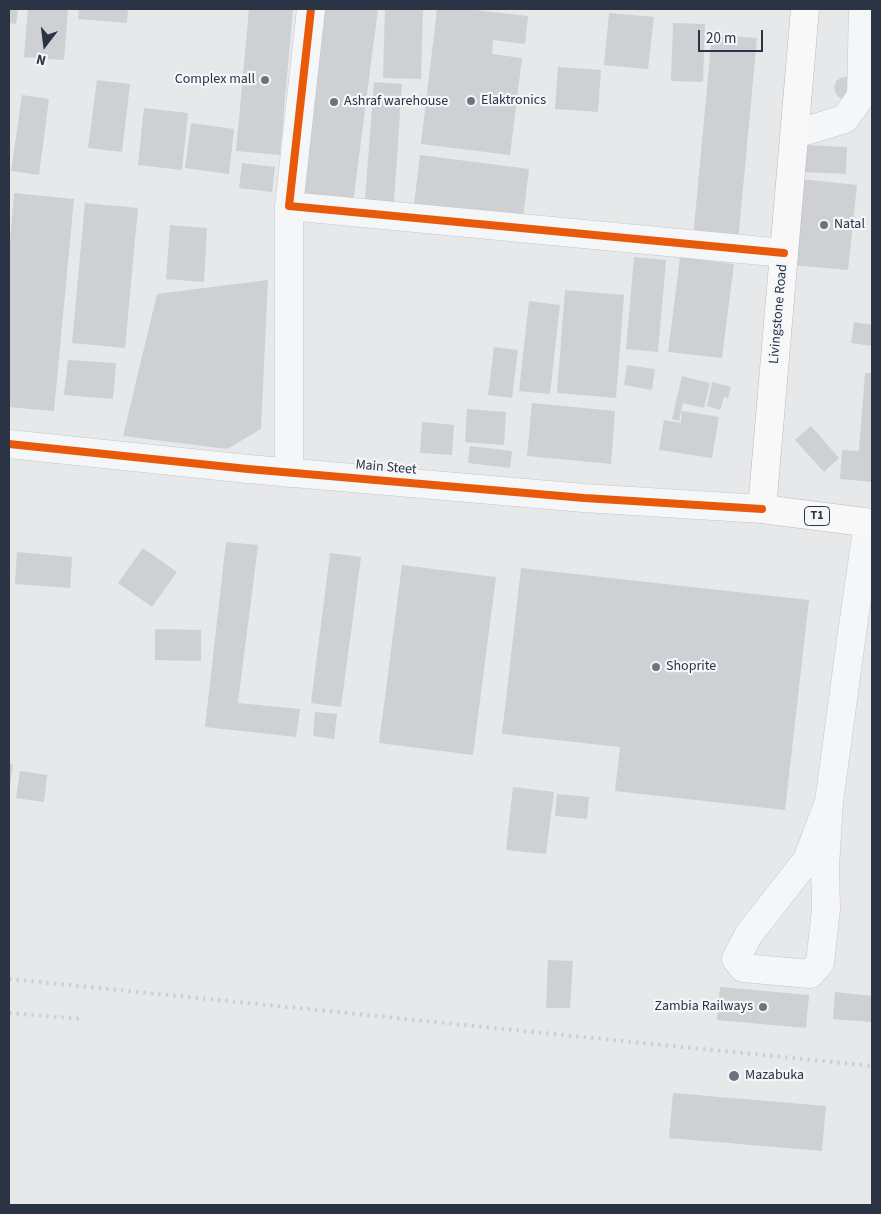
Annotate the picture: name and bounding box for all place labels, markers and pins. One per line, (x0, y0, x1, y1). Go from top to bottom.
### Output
place label: Complex mall (175, 72, 255, 88)
marker: Complex mall (259, 74, 271, 86)
place label: Elaktronics (481, 93, 546, 109)
place label: Ashraf warehouse (344, 94, 448, 110)
marker: Elaktronics (465, 95, 477, 107)
marker: Ashraf warehouse (328, 96, 340, 108)
place label: Natal (834, 217, 865, 233)
marker: Natal (818, 219, 830, 231)
place label: Shoprite (666, 659, 716, 675)
marker: Shoprite (650, 661, 662, 673)
place label: Zambia Railways (655, 999, 753, 1015)
marker: Zambia Railways (757, 1001, 769, 1013)
place label: Mazabuka (745, 1068, 804, 1084)
marker: Mazabuka (727, 1069, 741, 1083)

